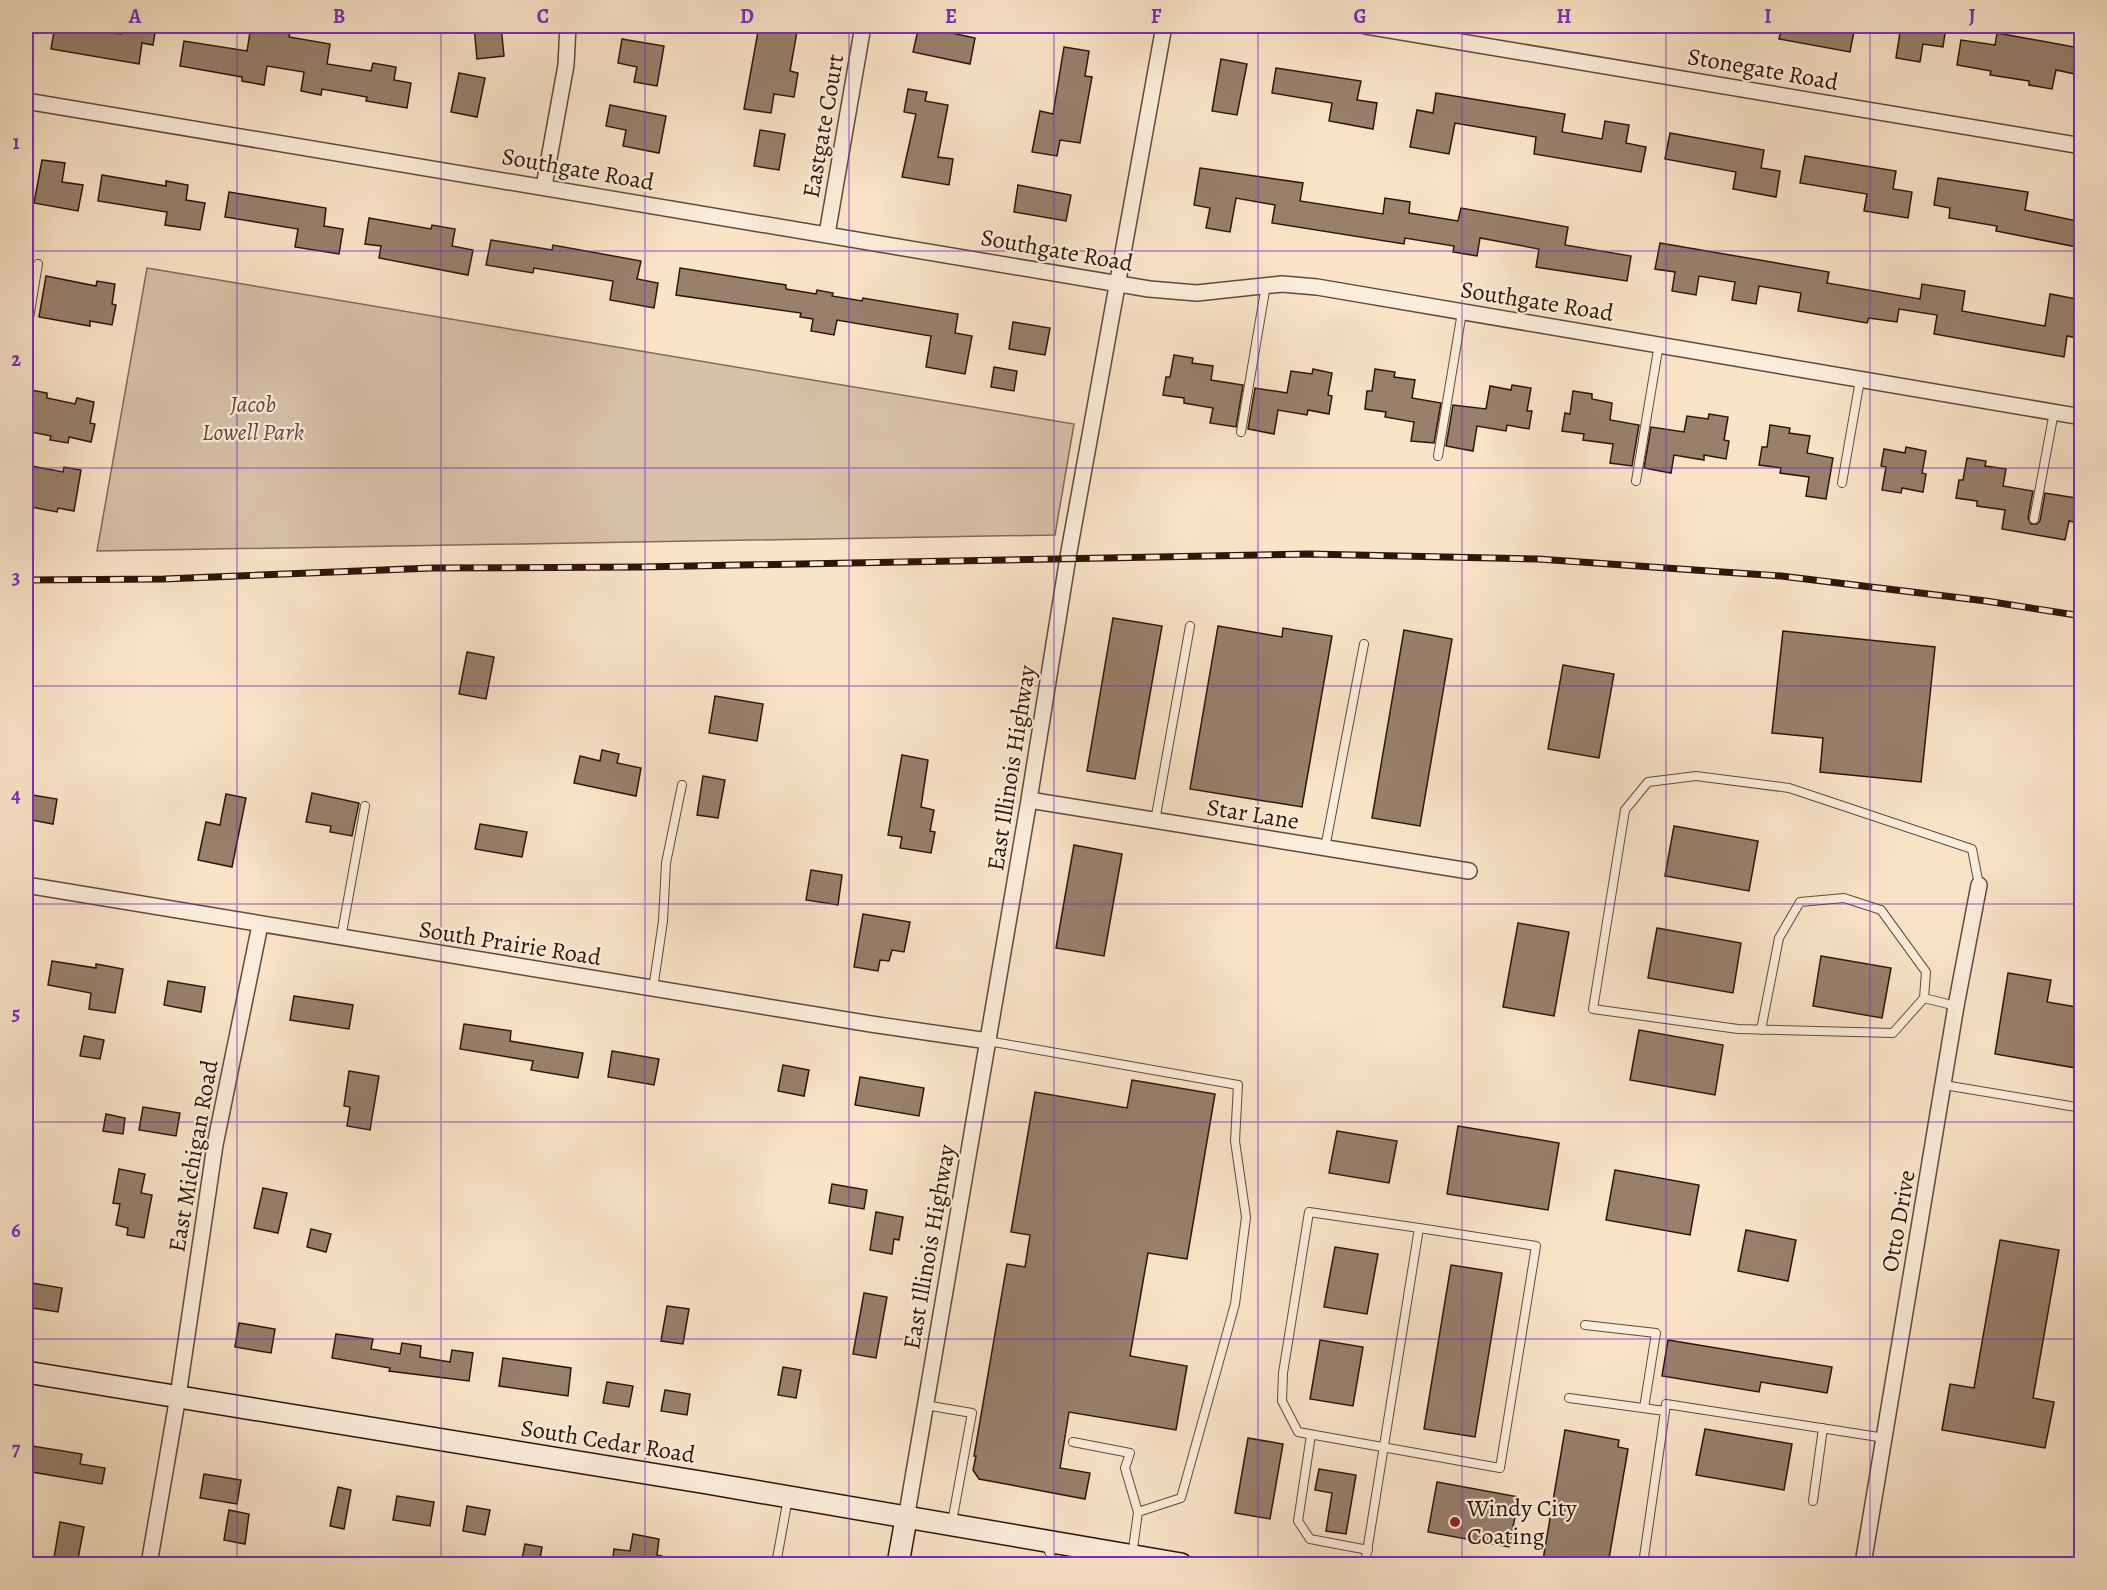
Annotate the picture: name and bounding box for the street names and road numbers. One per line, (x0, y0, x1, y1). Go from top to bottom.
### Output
street label: Stonegate Road (1685, 40, 1841, 98)
street label: Eastgate Court (795, 52, 851, 200)
street label: Southgate Road (499, 140, 657, 198)
street label: Southgate Road (978, 221, 1136, 279)
street label: Southgate Road (1458, 273, 1616, 329)
street label: East Illinois Highway (979, 663, 1043, 873)
street label: Star Lane (1205, 791, 1301, 837)
street label: South Prairie Road (417, 913, 603, 973)
street label: East Michigan Road (160, 1057, 226, 1255)
street label: East Illinois Highway (895, 1142, 963, 1352)
street label: Otto Drive (1873, 1167, 1923, 1275)
street label: South Cedar Road (519, 1411, 697, 1471)

